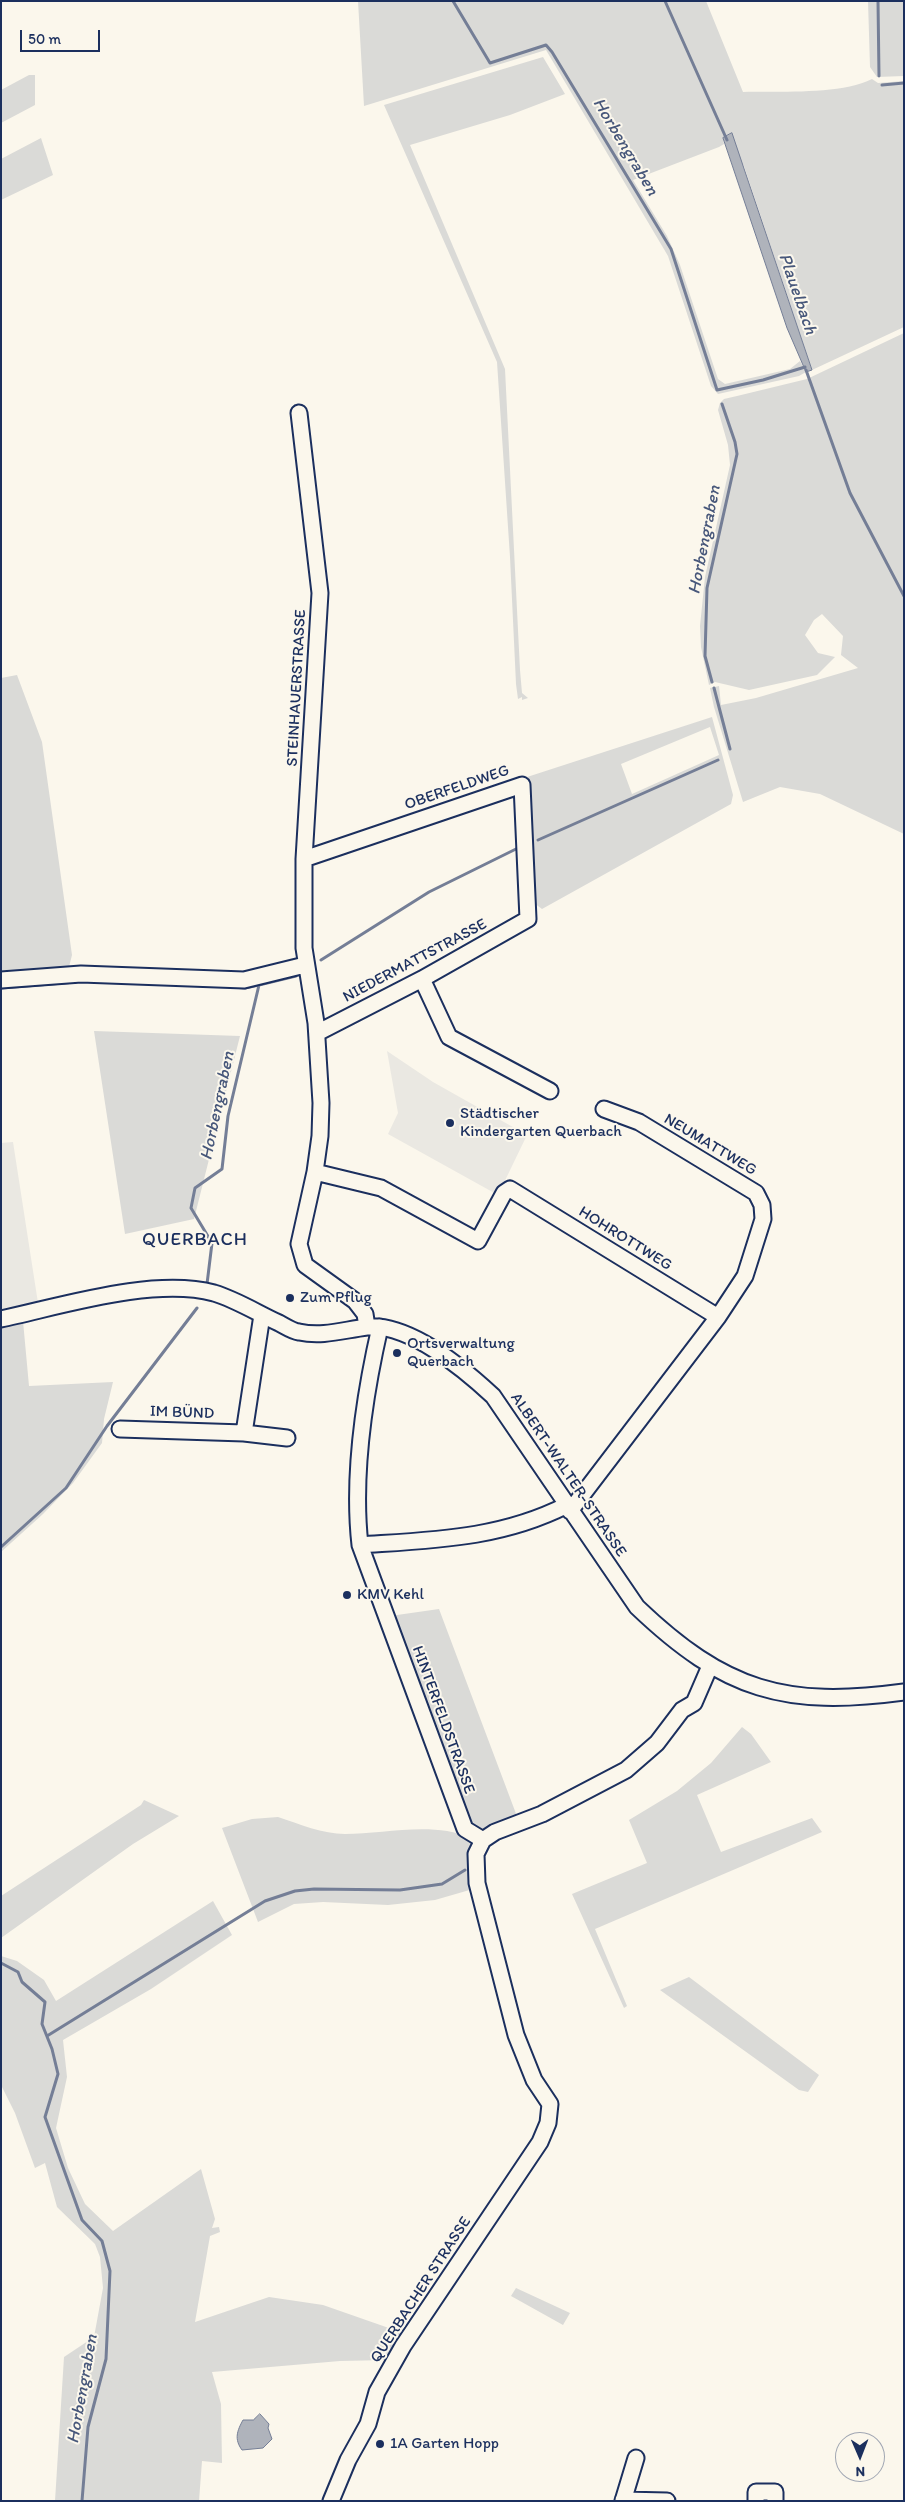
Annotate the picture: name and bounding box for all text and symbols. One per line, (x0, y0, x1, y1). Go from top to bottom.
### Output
scale bar (22, 20, 102, 52)
text: 50 m (28, 30, 61, 48)
water label: Horbengraben (587, 94, 663, 200)
water label: Plauelbach (773, 250, 821, 338)
water label: Horbengraben (684, 484, 726, 596)
street label: STEINHAUERSTRASSE (283, 609, 311, 767)
street label: OBERFELDWEG (402, 761, 512, 815)
street label: NIEDERMATTSTRASSE (340, 915, 490, 1007)
water label: Horbengraben (196, 1050, 240, 1162)
place label: Städtischer Kindergarten Querbach (460, 1104, 622, 1142)
street label: NEUMATTWEG (660, 1110, 760, 1180)
marker: Städtischer Kindergarten Querbach (444, 1117, 456, 1129)
street label: HOHROTTWEG (575, 1203, 675, 1275)
district label: QUERBACH (141, 1229, 249, 1251)
place label: Zum Pflug (300, 1288, 372, 1308)
marker: Zum Pflug (284, 1292, 296, 1304)
place label: Ortsverwaltung Querbach (407, 1334, 515, 1372)
marker: Ortsverwaltung Querbach (391, 1347, 403, 1359)
street label: ALBERT-WALTER-STRASSE (506, 1389, 630, 1561)
street label: IM BÜND (149, 1402, 215, 1424)
place label: KMV Kehl (357, 1585, 424, 1605)
marker: KMV Kehl (341, 1589, 353, 1601)
street label: HINTERFELDSTRASSE (407, 1643, 479, 1797)
street label: QUERBACHER STRASSE (367, 2213, 475, 2367)
water label: Horbengraben (63, 2333, 103, 2445)
north arrow (835, 2432, 885, 2482)
place label: 1A Garten Hopp (390, 2434, 499, 2454)
marker: 1A Garten Hopp (374, 2438, 386, 2450)
text: N (855, 2463, 865, 2480)

